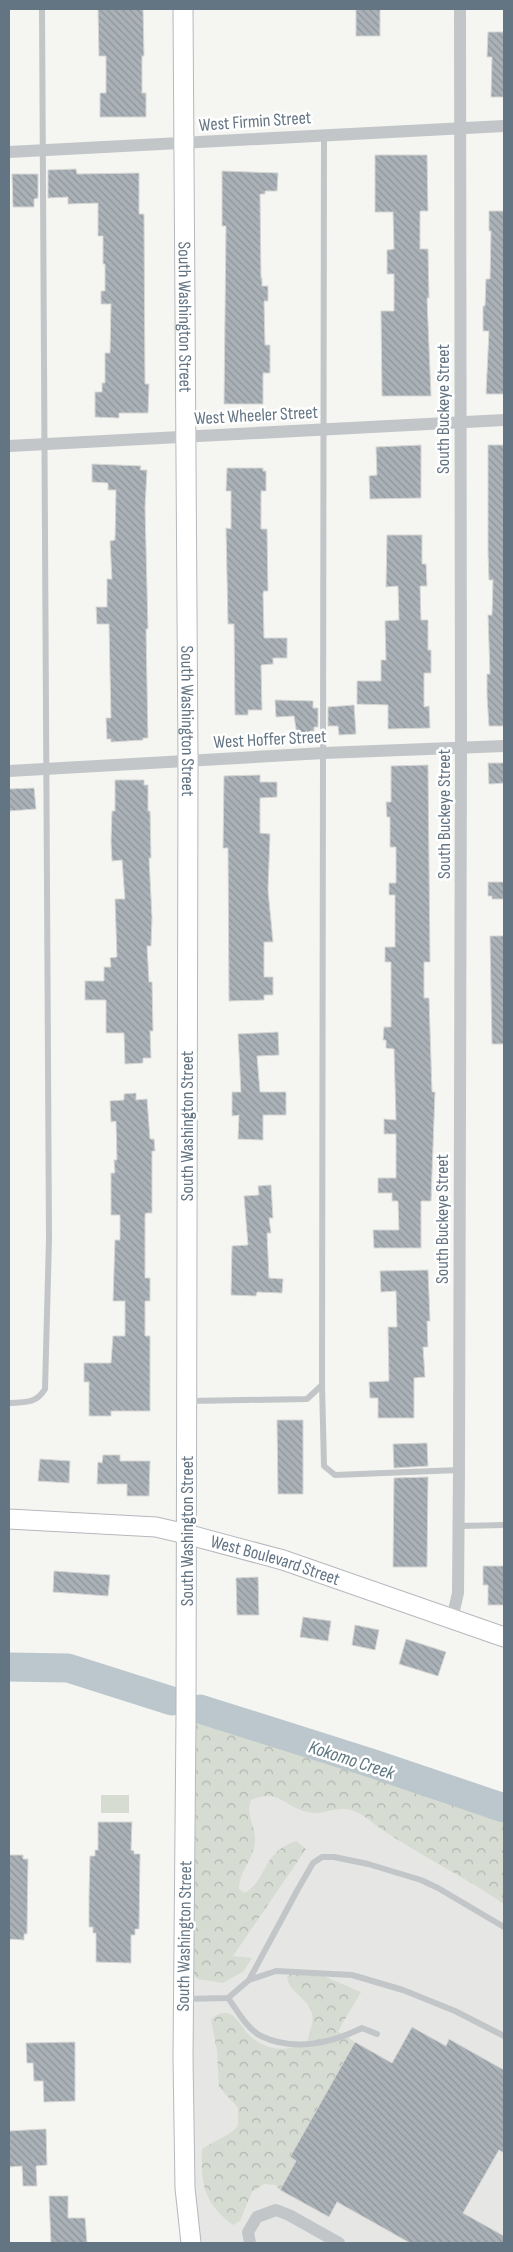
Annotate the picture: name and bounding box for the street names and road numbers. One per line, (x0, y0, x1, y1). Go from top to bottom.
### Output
street label: West Firmin Street (198, 107, 312, 136)
street label: South Washington Street (174, 241, 196, 393)
street label: South Buckeye Street (433, 343, 454, 474)
street label: West Wheeler Street (194, 402, 319, 429)
street label: South Washington Street (176, 645, 198, 797)
street label: West Hoffer Street (213, 726, 328, 753)
street label: South Buckeye Street (434, 748, 455, 879)
street label: South Washington Street (177, 1050, 198, 1201)
street label: South Buckeye Street (432, 1153, 453, 1284)
street label: South Washington Street (177, 1455, 198, 1606)
street label: West Boulevard Street (208, 1531, 343, 1590)
street label: South Washington Street (173, 1860, 196, 2011)

